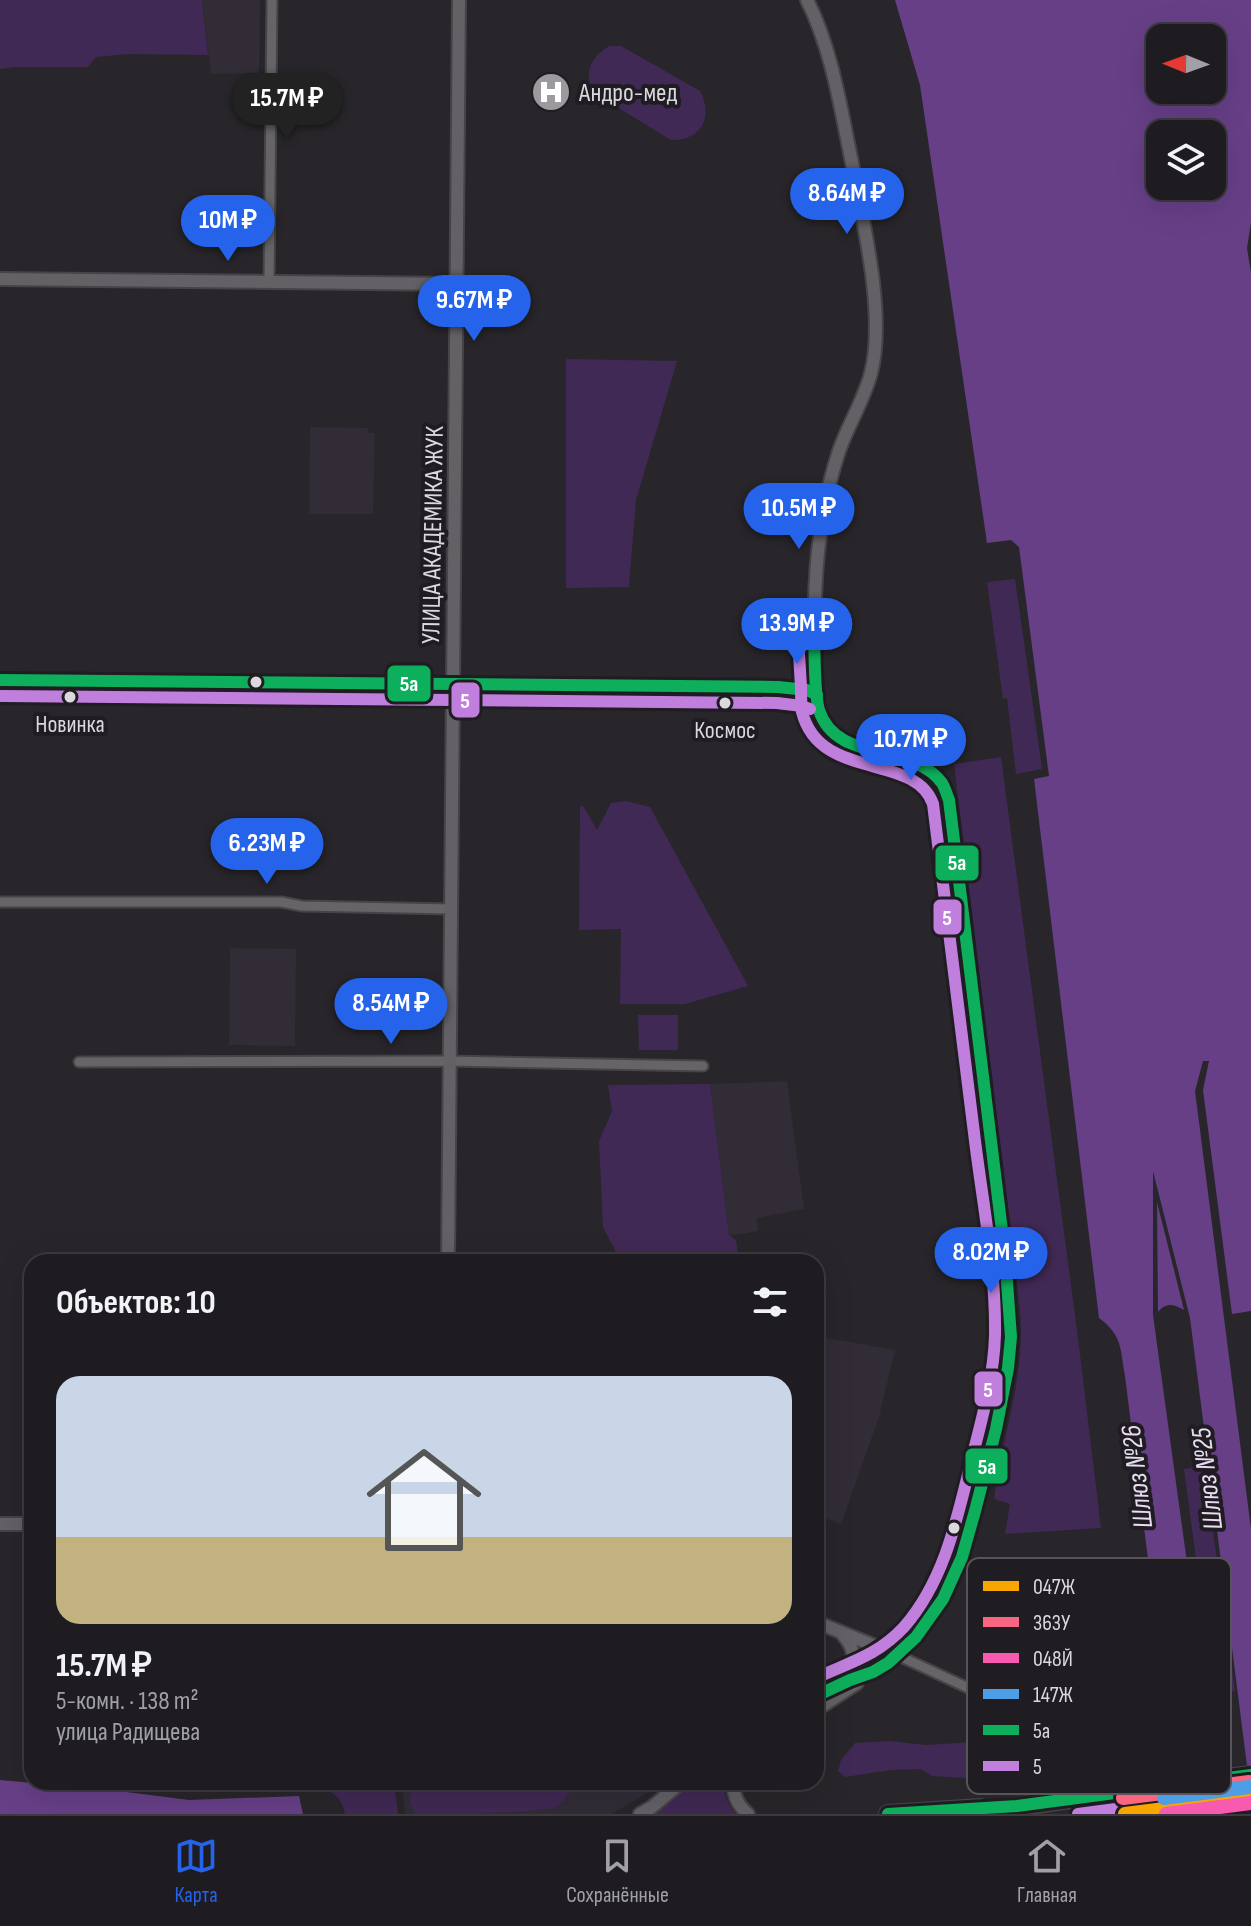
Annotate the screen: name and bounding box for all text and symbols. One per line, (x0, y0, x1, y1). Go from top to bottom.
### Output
north arrow (1146, 24, 1226, 104)
map controls (1146, 24, 1226, 200)
hospital icon: Андро-мед (530, 71, 572, 113)
pin: 15.7M ₽ (213, 73, 361, 141)
place label: Андро-мед (578, 78, 678, 109)
text: 15.7M ₽ (250, 83, 324, 114)
button: layers (1146, 120, 1226, 200)
pin: 8.64M ₽ (773, 168, 921, 236)
text: 8.64M ₽ (808, 178, 886, 209)
pin: 10M ₽ (172, 195, 284, 263)
text: 10M ₽ (199, 205, 257, 236)
pin: 9.67M ₽ (400, 275, 548, 343)
text: 9.67M ₽ (436, 285, 512, 316)
street label: УЛИЦА АКАДЕМИКА ЖУК (416, 425, 451, 644)
pin: 10.5M ₽ (725, 483, 873, 551)
text: 10.5M ₽ (762, 493, 836, 524)
pin: 13.9M ₽ (723, 598, 871, 666)
text: 13.9M ₽ (759, 608, 835, 639)
line badge: 5а (386, 664, 432, 703)
text: 5а (400, 671, 418, 698)
unlabelled marker (248, 674, 264, 690)
line badge: 5 (450, 681, 481, 719)
text: 5 (460, 688, 470, 715)
marker: Новинка (62, 689, 78, 705)
marker: Космос (717, 695, 733, 711)
place label: Новинка (35, 710, 105, 739)
pin: 10.7M ₽ (837, 714, 985, 782)
place label: Космос (694, 716, 756, 745)
text: 10.7M ₽ (874, 724, 948, 755)
pin: 6.23M ₽ (193, 818, 341, 886)
text: 6.23M ₽ (229, 828, 305, 859)
line badge: 5а (934, 844, 980, 882)
text: 5а (948, 850, 966, 877)
line badge: 5 (932, 898, 963, 936)
text: 5 (942, 905, 952, 932)
pin: 8.54M ₽ (317, 978, 465, 1046)
text: 8.54M ₽ (352, 988, 430, 1019)
pin: 8.02M ₽ (917, 1227, 1065, 1295)
text: 8.02M ₽ (953, 1237, 1029, 1268)
icon: filters (748, 1280, 792, 1324)
text: Объектов: 10 (56, 1282, 216, 1323)
line badge: 5 (973, 1370, 1004, 1408)
text: 5 (983, 1377, 993, 1404)
water label: Шлюз №26 (1115, 1422, 1160, 1530)
water label: Шлюз №25 (1185, 1425, 1230, 1532)
icon: home (352, 1428, 496, 1572)
line badge: 5а (964, 1447, 1009, 1485)
text: 5а (978, 1454, 996, 1481)
unlabelled marker (946, 1520, 962, 1536)
legend (967, 1558, 1231, 1794)
text: 047Ж (1033, 1574, 1075, 1601)
text: 363У (1033, 1610, 1071, 1637)
text: 15.7M ₽ (56, 1645, 152, 1686)
text: 048Й (1033, 1646, 1073, 1673)
text: 147Ж (1033, 1682, 1073, 1709)
text: 5-комн. · 138 m² (56, 1686, 199, 1717)
text: улица Радищева (56, 1717, 200, 1748)
text: 5а (1033, 1718, 1050, 1745)
text: 5 (1033, 1754, 1042, 1781)
tab: Карта (174, 1834, 218, 1909)
tab: Сохранённые (566, 1834, 669, 1909)
tab: Главная (1017, 1834, 1077, 1909)

